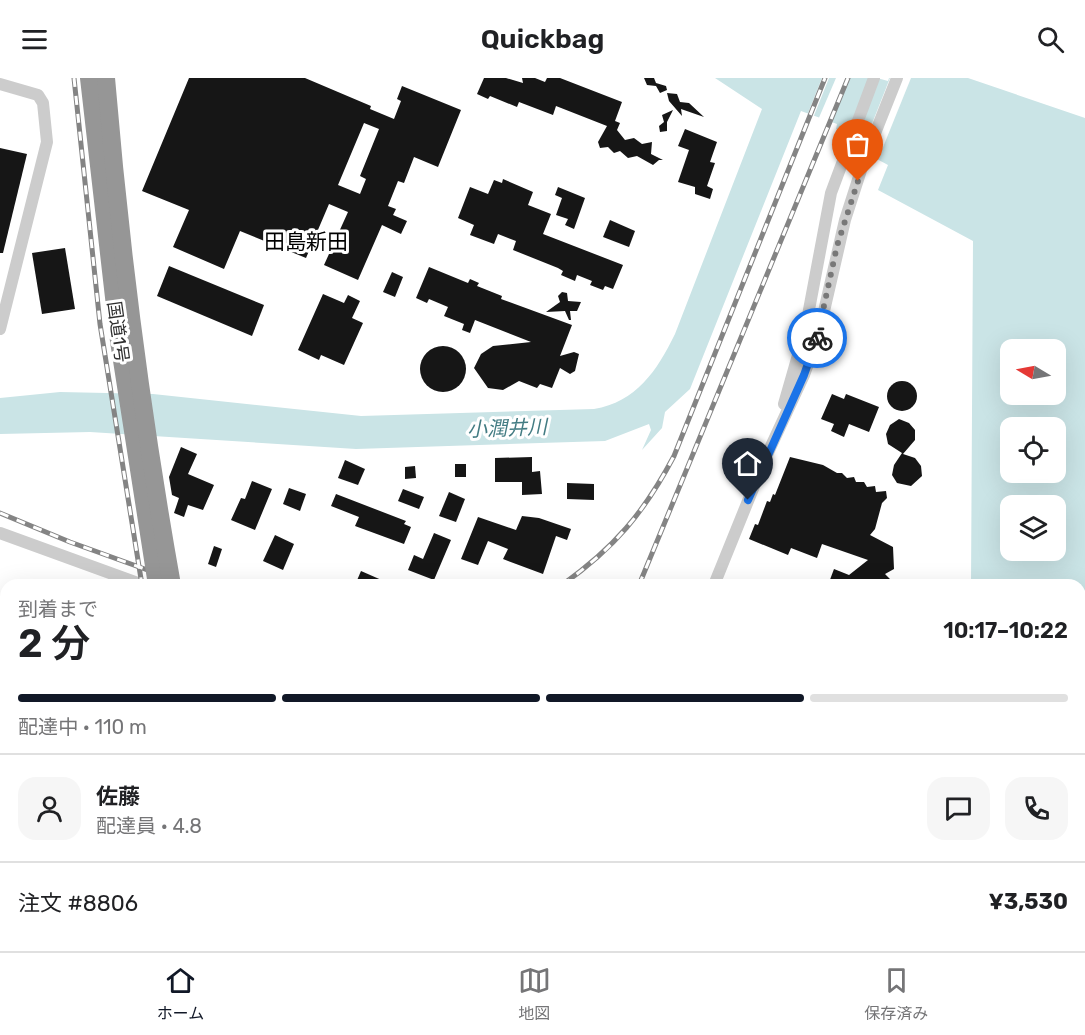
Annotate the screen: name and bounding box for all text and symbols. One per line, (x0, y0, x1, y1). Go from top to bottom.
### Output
icon: menu (18, 23, 51, 56)
text: Quickbag (481, 23, 604, 55)
icon: search (1034, 23, 1067, 56)
pin (832, 119, 883, 181)
icon: bag (841, 128, 874, 161)
district label: 田島新田 (264, 229, 348, 254)
street label: 国道1号 (103, 300, 133, 364)
courier (787, 308, 847, 368)
icon: bike (801, 322, 834, 355)
north arrow (1000, 339, 1066, 405)
map controls (1000, 339, 1066, 561)
water label: 小潤井川 (467, 415, 549, 441)
button: locate (1000, 417, 1066, 483)
pin (722, 438, 773, 500)
icon: home (731, 447, 764, 480)
button: layers (1000, 495, 1066, 561)
text: 到着まで (18, 597, 98, 621)
text: 10:17–10:22 (943, 617, 1068, 644)
text: 2 分 (18, 621, 90, 667)
text: 配達中 · 110 m (18, 715, 147, 739)
button: person (18, 777, 81, 840)
button: chat (927, 777, 990, 840)
button: phone (1005, 777, 1068, 840)
text: 佐藤 (96, 783, 140, 810)
text: 配達員 · 4.8 (96, 814, 202, 838)
text: ¥3,530 (989, 888, 1068, 915)
text: 注文 #8806 (18, 890, 138, 917)
tab: ホーム (157, 964, 204, 1024)
tab: 地図 (518, 964, 551, 1024)
tab: 保存済み (864, 964, 928, 1024)

